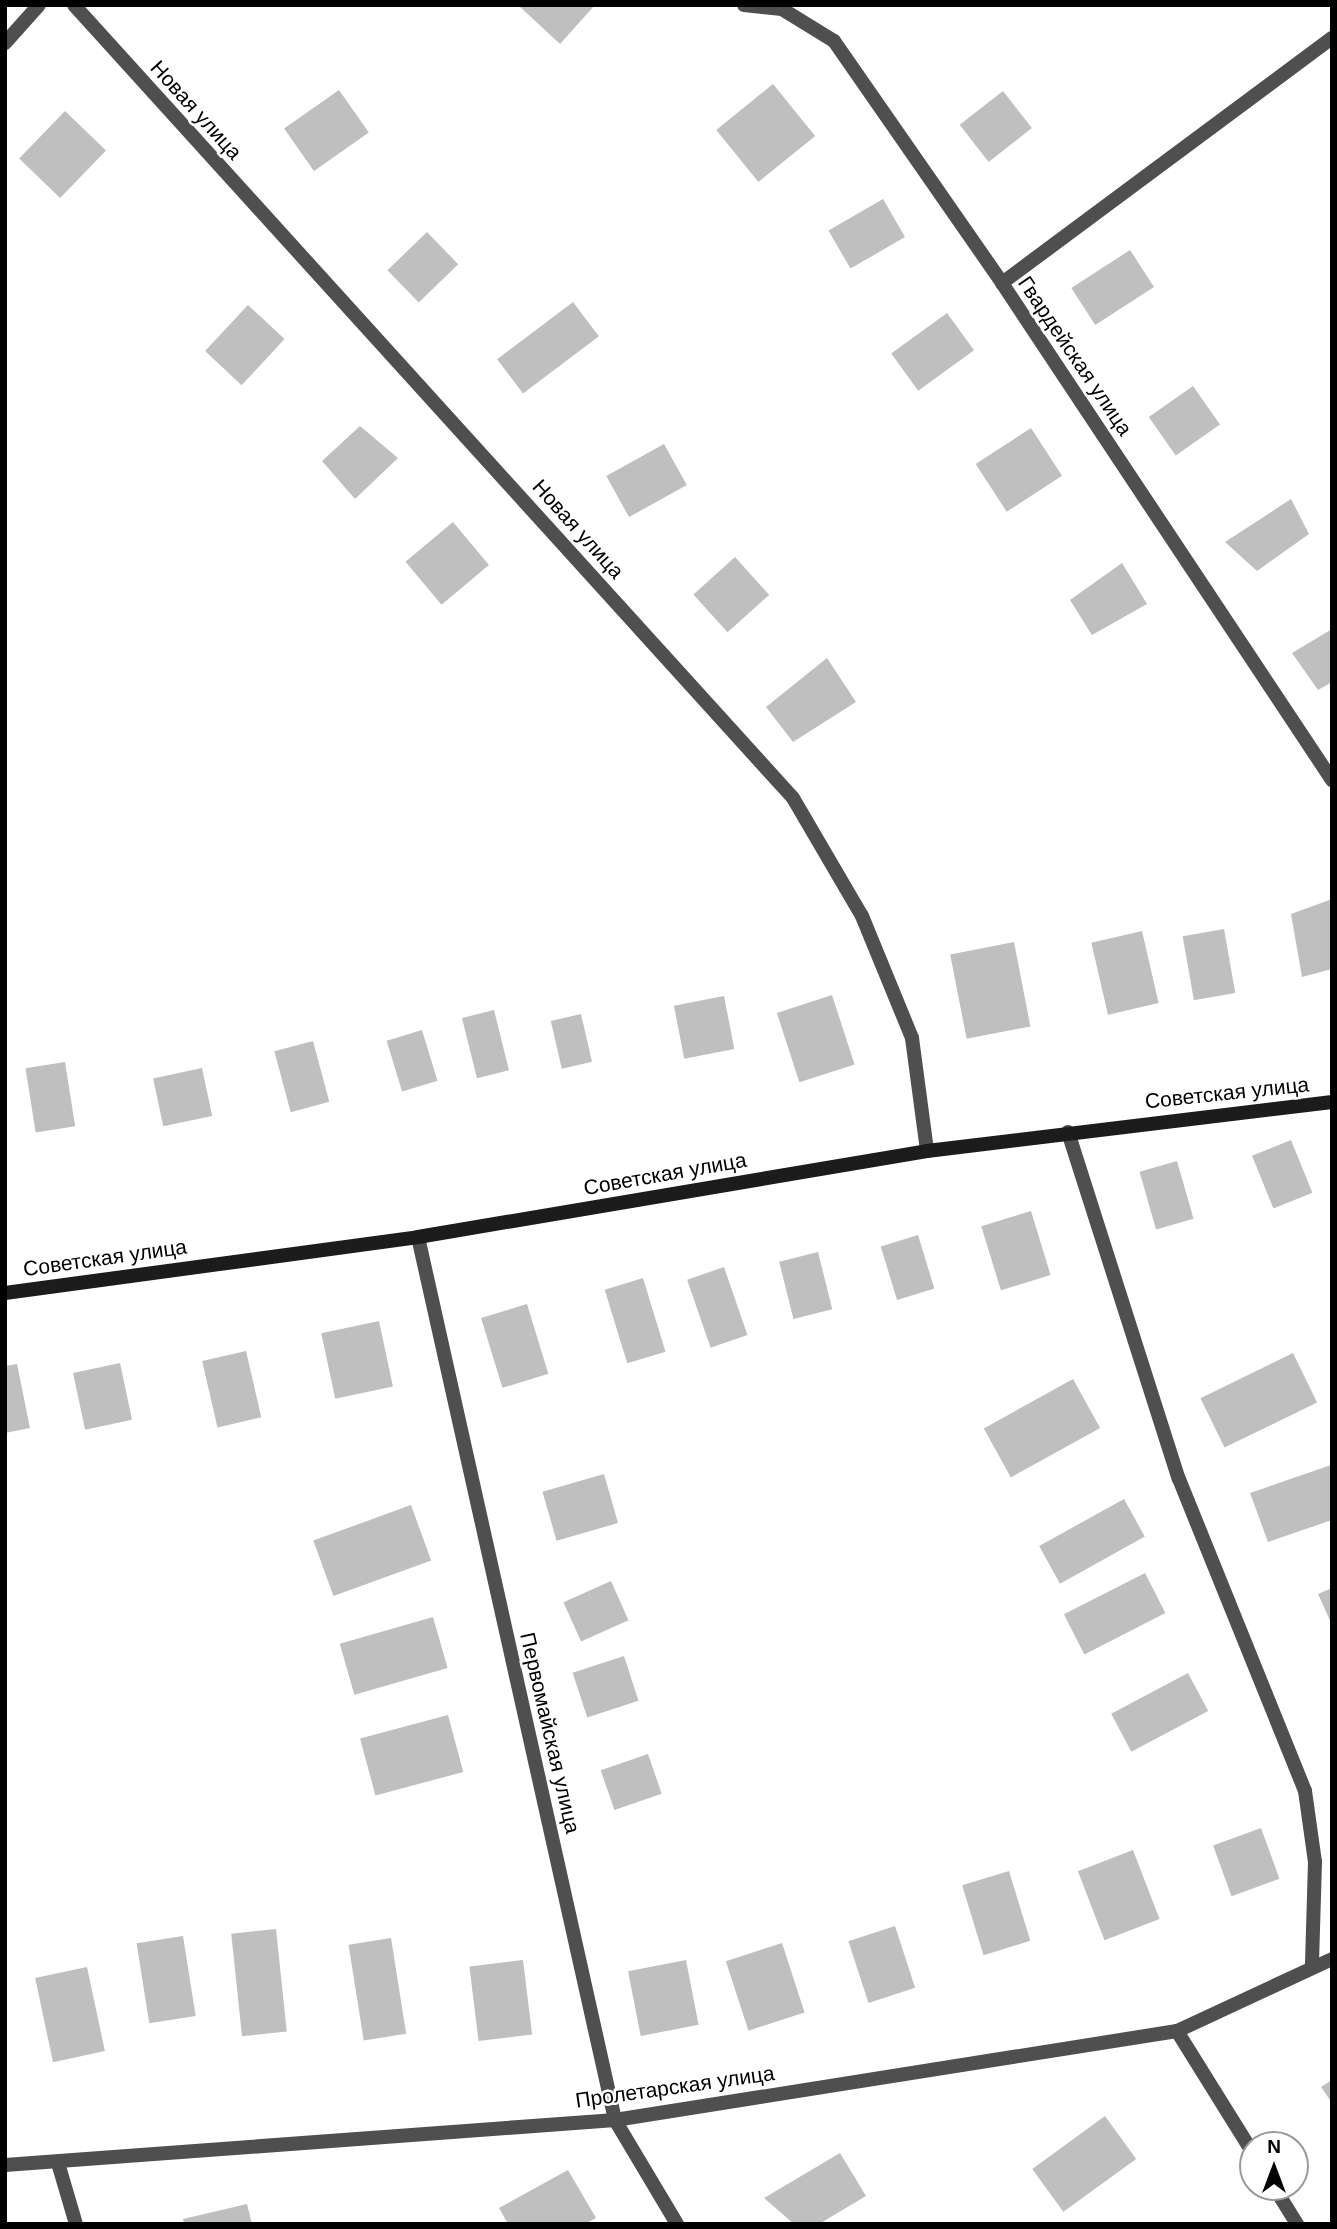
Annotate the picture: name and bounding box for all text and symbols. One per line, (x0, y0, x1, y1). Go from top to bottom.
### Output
street label: Новая улица (145, 55, 247, 165)
street label: Гвардейская улица (1012, 272, 1138, 440)
street label: Новая улица (527, 474, 629, 584)
street label: Советская улица (1144, 1072, 1310, 1114)
street label: Советская улица (582, 1147, 748, 1201)
street label: Советская улица (22, 1234, 188, 1282)
street label: Первомайская улица (515, 1630, 585, 1836)
street label: Пролетарская улица (574, 2061, 776, 2113)
north arrow (1239, 2131, 1309, 2201)
text: N (1267, 2136, 1281, 2157)

